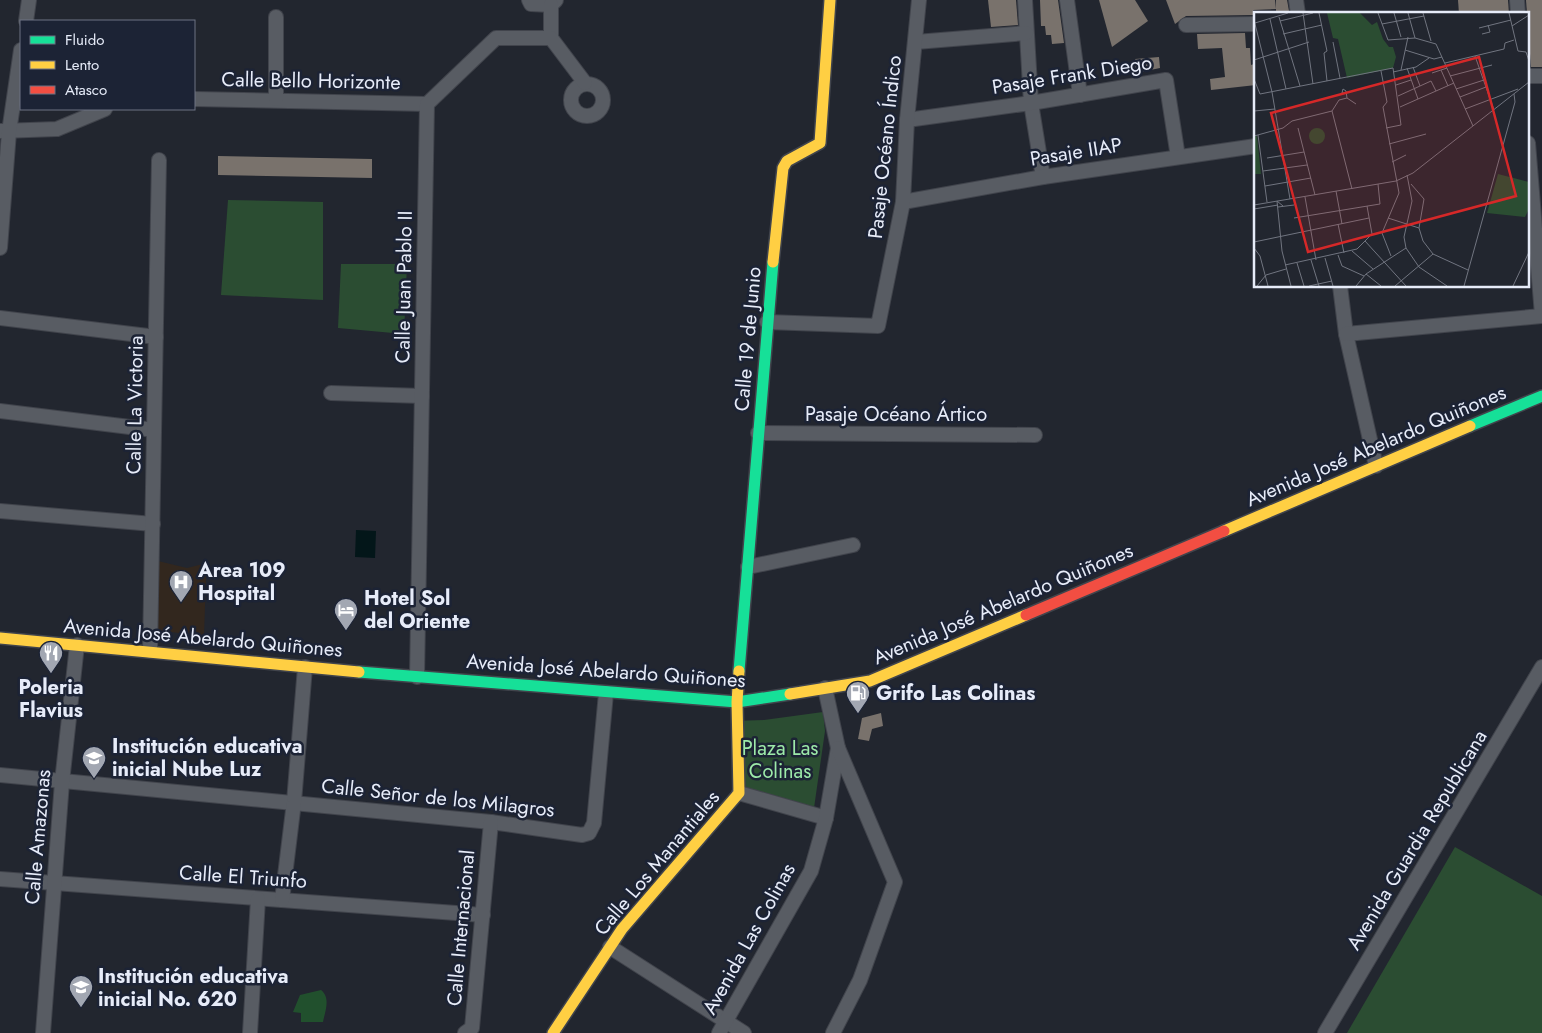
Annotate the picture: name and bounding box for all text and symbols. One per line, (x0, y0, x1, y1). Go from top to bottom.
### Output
inset map (1254, 12, 1530, 288)
legend (20, 20, 195, 110)
text: Fluido (65, 29, 104, 51)
street label: Pasaje Frank Diego (990, 48, 1154, 102)
text: Lento (65, 54, 99, 76)
street label: Pasaje Océano Índico (861, 54, 909, 240)
street label: Calle Bello Horizonte (221, 65, 401, 97)
text: Atasco (65, 79, 107, 101)
street label: Pasaje IIAP (1028, 130, 1124, 174)
street label: Calle Juan Pablo II (388, 210, 420, 364)
street label: Calle 19 de Junio (727, 265, 769, 412)
street label: Calle La Victoria (119, 335, 151, 475)
street label: Avenida José Abelardo Quiñones (1242, 378, 1510, 514)
street label: Pasaje Océano Ártico (805, 400, 987, 429)
street label: Avenida José Abelardo Quiñones (869, 536, 1137, 672)
place label: Area 109 Hospital (197, 556, 286, 608)
hospital icon: Area 109 Hospital (168, 569, 194, 603)
place label: Hotel Sol del Oriente (364, 584, 470, 636)
hotel icon: Hotel Sol del Oriente (333, 597, 359, 631)
street label: Avenida José Abelardo Quiñones (62, 611, 344, 665)
restaurant icon: Poleria Flavius (38, 640, 64, 674)
street label: Avenida José Abelardo Quiñones (465, 647, 747, 695)
place label: Poleria Flavius (18, 673, 84, 725)
place label: Grifo Las Colinas (876, 679, 1035, 708)
fuel station icon: Grifo Las Colinas (845, 680, 871, 714)
street label: Avenida Guardia Republicana (1340, 724, 1494, 956)
place label: Institución educativa inicial Nube Luz (112, 732, 303, 784)
park label: Plaza Las Colinas (742, 734, 818, 786)
school or university icon: Institución educativa inicial Nube Luz (81, 745, 107, 779)
street label: Calle Amazonas (18, 768, 58, 906)
street label: Calle Señor de los Milagros (320, 771, 556, 825)
street label: Calle Los Manantiales (587, 784, 727, 942)
street label: Calle Internacional (440, 849, 482, 1007)
street label: Calle El Triunfo (178, 858, 308, 896)
street label: Avenida Las Colinas (695, 858, 803, 1020)
place label: Institución educativa inicial No. 620 (98, 962, 289, 1014)
school or university icon: Institución educativa inicial No. 620 (68, 974, 94, 1008)

